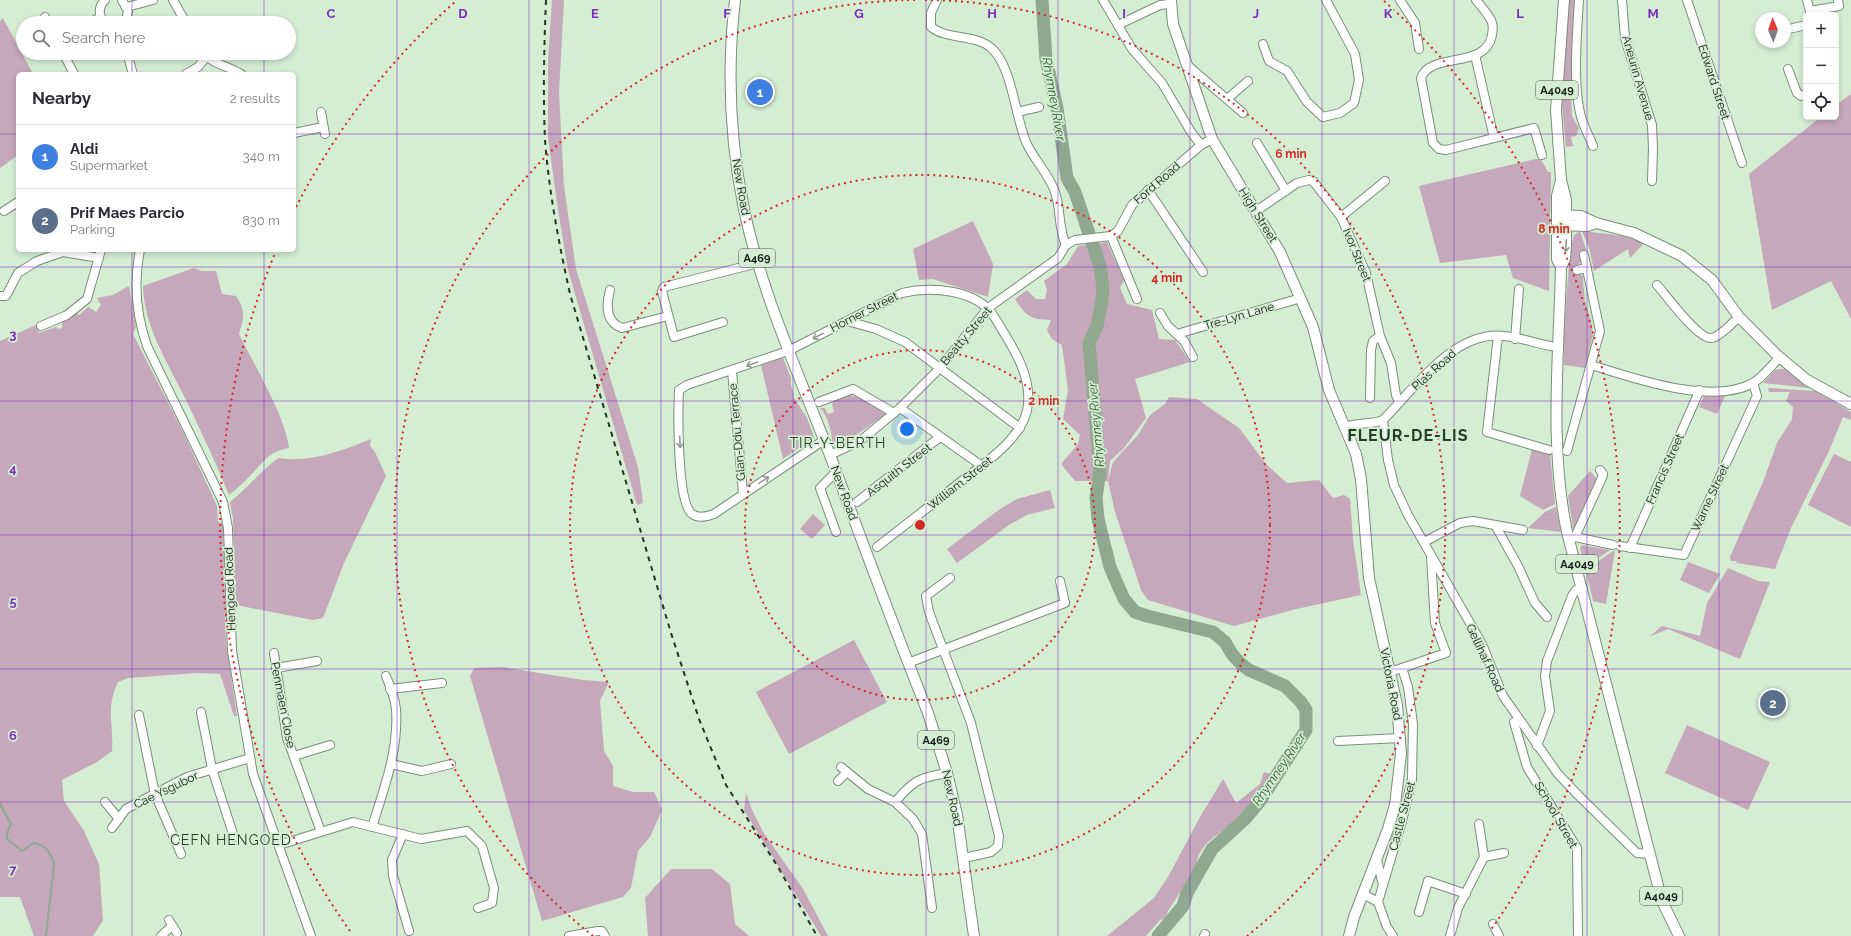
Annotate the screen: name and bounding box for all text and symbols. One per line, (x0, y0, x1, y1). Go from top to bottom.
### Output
text: C (327, 6, 336, 21)
text: D (458, 6, 468, 21)
text: E (591, 6, 599, 21)
text: F (723, 6, 731, 21)
text: G (854, 6, 864, 21)
text: H (987, 6, 997, 21)
text: I (1122, 6, 1126, 21)
text: J (1253, 6, 1259, 21)
text: K (1384, 6, 1393, 21)
text: L (1516, 6, 1524, 21)
text: M (1647, 6, 1659, 21)
north arrow (1755, 12, 1791, 48)
map controls (1803, 12, 1839, 120)
button: + (1803, 12, 1839, 48)
search box (16, 16, 296, 60)
icon: search (30, 27, 52, 49)
text: Search here (62, 29, 145, 47)
street label: Aneurin Avenue (1619, 34, 1657, 122)
street label: Edward Street (1695, 42, 1733, 122)
button: − (1803, 48, 1839, 84)
water label: Rhymney River (1039, 56, 1069, 143)
pin: 1 (747, 77, 773, 107)
road number: A4049 (1536, 81, 1578, 99)
button: locate (1803, 84, 1839, 120)
text: Nearby (32, 88, 91, 108)
text: 2 results (230, 91, 280, 106)
text: Aldi (70, 140, 98, 158)
text: 6 min (1275, 147, 1307, 161)
text: 1 (42, 149, 48, 164)
text: 340 m (243, 149, 280, 164)
text: Supermarket (70, 158, 148, 173)
street label: New Road (729, 158, 753, 216)
street label: Ford Road (1131, 159, 1183, 207)
street label: High Street (1236, 185, 1280, 245)
text: Prif Maes Parcio (70, 204, 184, 222)
text: 2 (41, 213, 49, 228)
text: 830 m (242, 213, 280, 228)
text: Parking (70, 222, 115, 237)
text: 8 min (1538, 222, 1570, 236)
street label: Ivor Street (1340, 226, 1374, 284)
one-way arrow (1562, 239, 1569, 252)
road number: A469 (739, 249, 775, 267)
text: 4 min (1151, 271, 1183, 285)
street label: Horner Street (828, 289, 900, 335)
street label: Tre-Lyn Lane (1202, 299, 1276, 333)
street label: Beatty Street (937, 304, 995, 368)
text: 3 (9, 327, 17, 342)
one-way arrow (812, 333, 824, 340)
street label: Plas Road (1409, 346, 1459, 394)
one-way arrow (746, 360, 758, 368)
water label: Rhymney River (1085, 382, 1107, 468)
street label: Glan-Ddu Terrace (726, 383, 748, 481)
text: 2 min (1028, 394, 1060, 408)
your location (897, 419, 917, 439)
district label: FLEUR-DE-LIS (1348, 426, 1468, 445)
street label: Francis Street (1643, 432, 1687, 506)
one-way arrow (676, 435, 684, 448)
district label: TIR-Y-BERTH (790, 435, 886, 451)
street label: Asquith Street (864, 440, 934, 500)
street label: William Street (925, 453, 995, 513)
text: 4 (9, 461, 17, 476)
street label: Warne Street (1688, 462, 1732, 534)
street label: New Road (828, 464, 860, 522)
one-way arrow (758, 475, 769, 484)
centre of rings (913, 518, 927, 532)
street label: Hengoed Road (222, 547, 238, 631)
road number: A4049 (1556, 555, 1598, 573)
text: 5 (9, 594, 17, 609)
street label: Gellihaf Road (1463, 622, 1507, 694)
street label: Victoria Road (1377, 647, 1405, 721)
street label: Penmaen Close (268, 661, 298, 749)
pin: 2 (1760, 688, 1786, 718)
text: 6 (9, 728, 17, 743)
water label: Rhymney River (1249, 729, 1309, 808)
road number: A469 (918, 731, 954, 749)
street label: Cae Ysgubor (131, 768, 201, 812)
street label: New Road (939, 769, 965, 827)
street label: School Street (1531, 779, 1581, 851)
street label: Castle Street (1386, 780, 1418, 852)
district label: CEFN HENGOED (170, 832, 292, 848)
text: 7 (9, 862, 17, 877)
road number: A4049 (1640, 887, 1682, 905)

